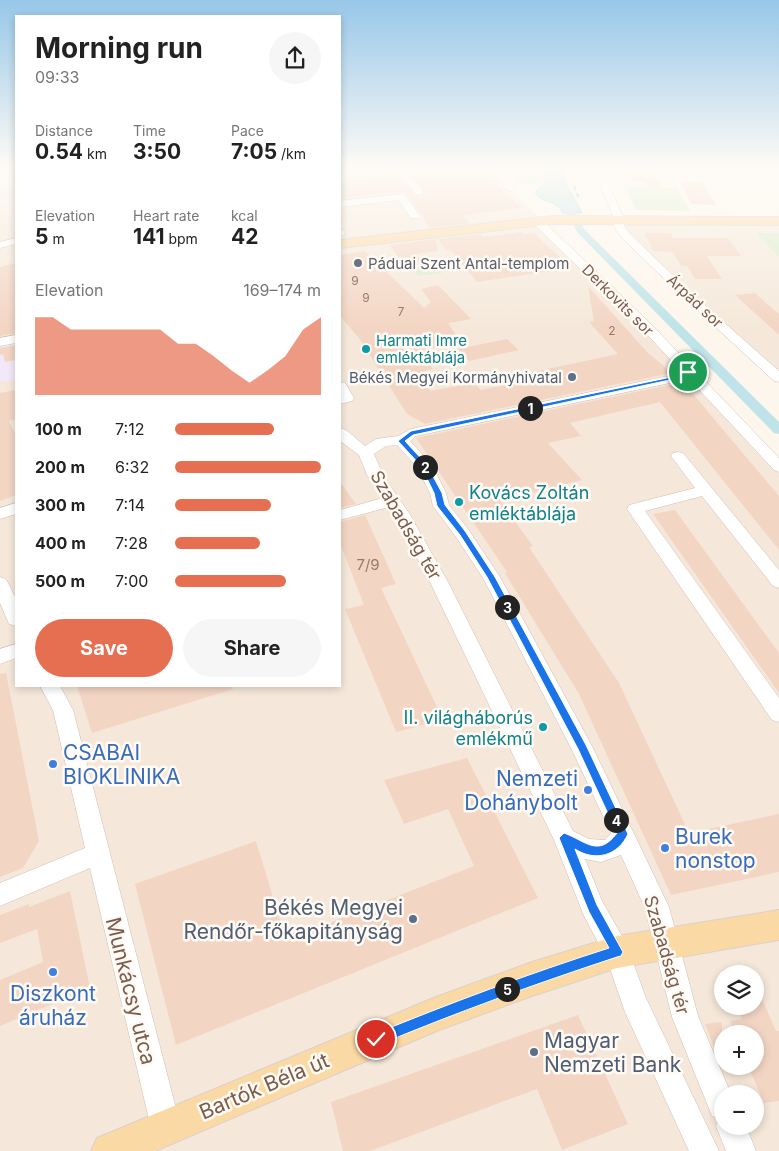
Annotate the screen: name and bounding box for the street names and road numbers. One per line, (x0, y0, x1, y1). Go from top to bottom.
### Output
street label: Derkovits sor (578, 260, 658, 340)
street label: Árpád sor (663, 270, 727, 332)
street label: Szabadság tér (366, 467, 446, 584)
street label: Szabadság tér (640, 893, 694, 1017)
street label: Munkácsy utca (101, 915, 161, 1067)
street label: Bartók Béla út (195, 1047, 333, 1125)

